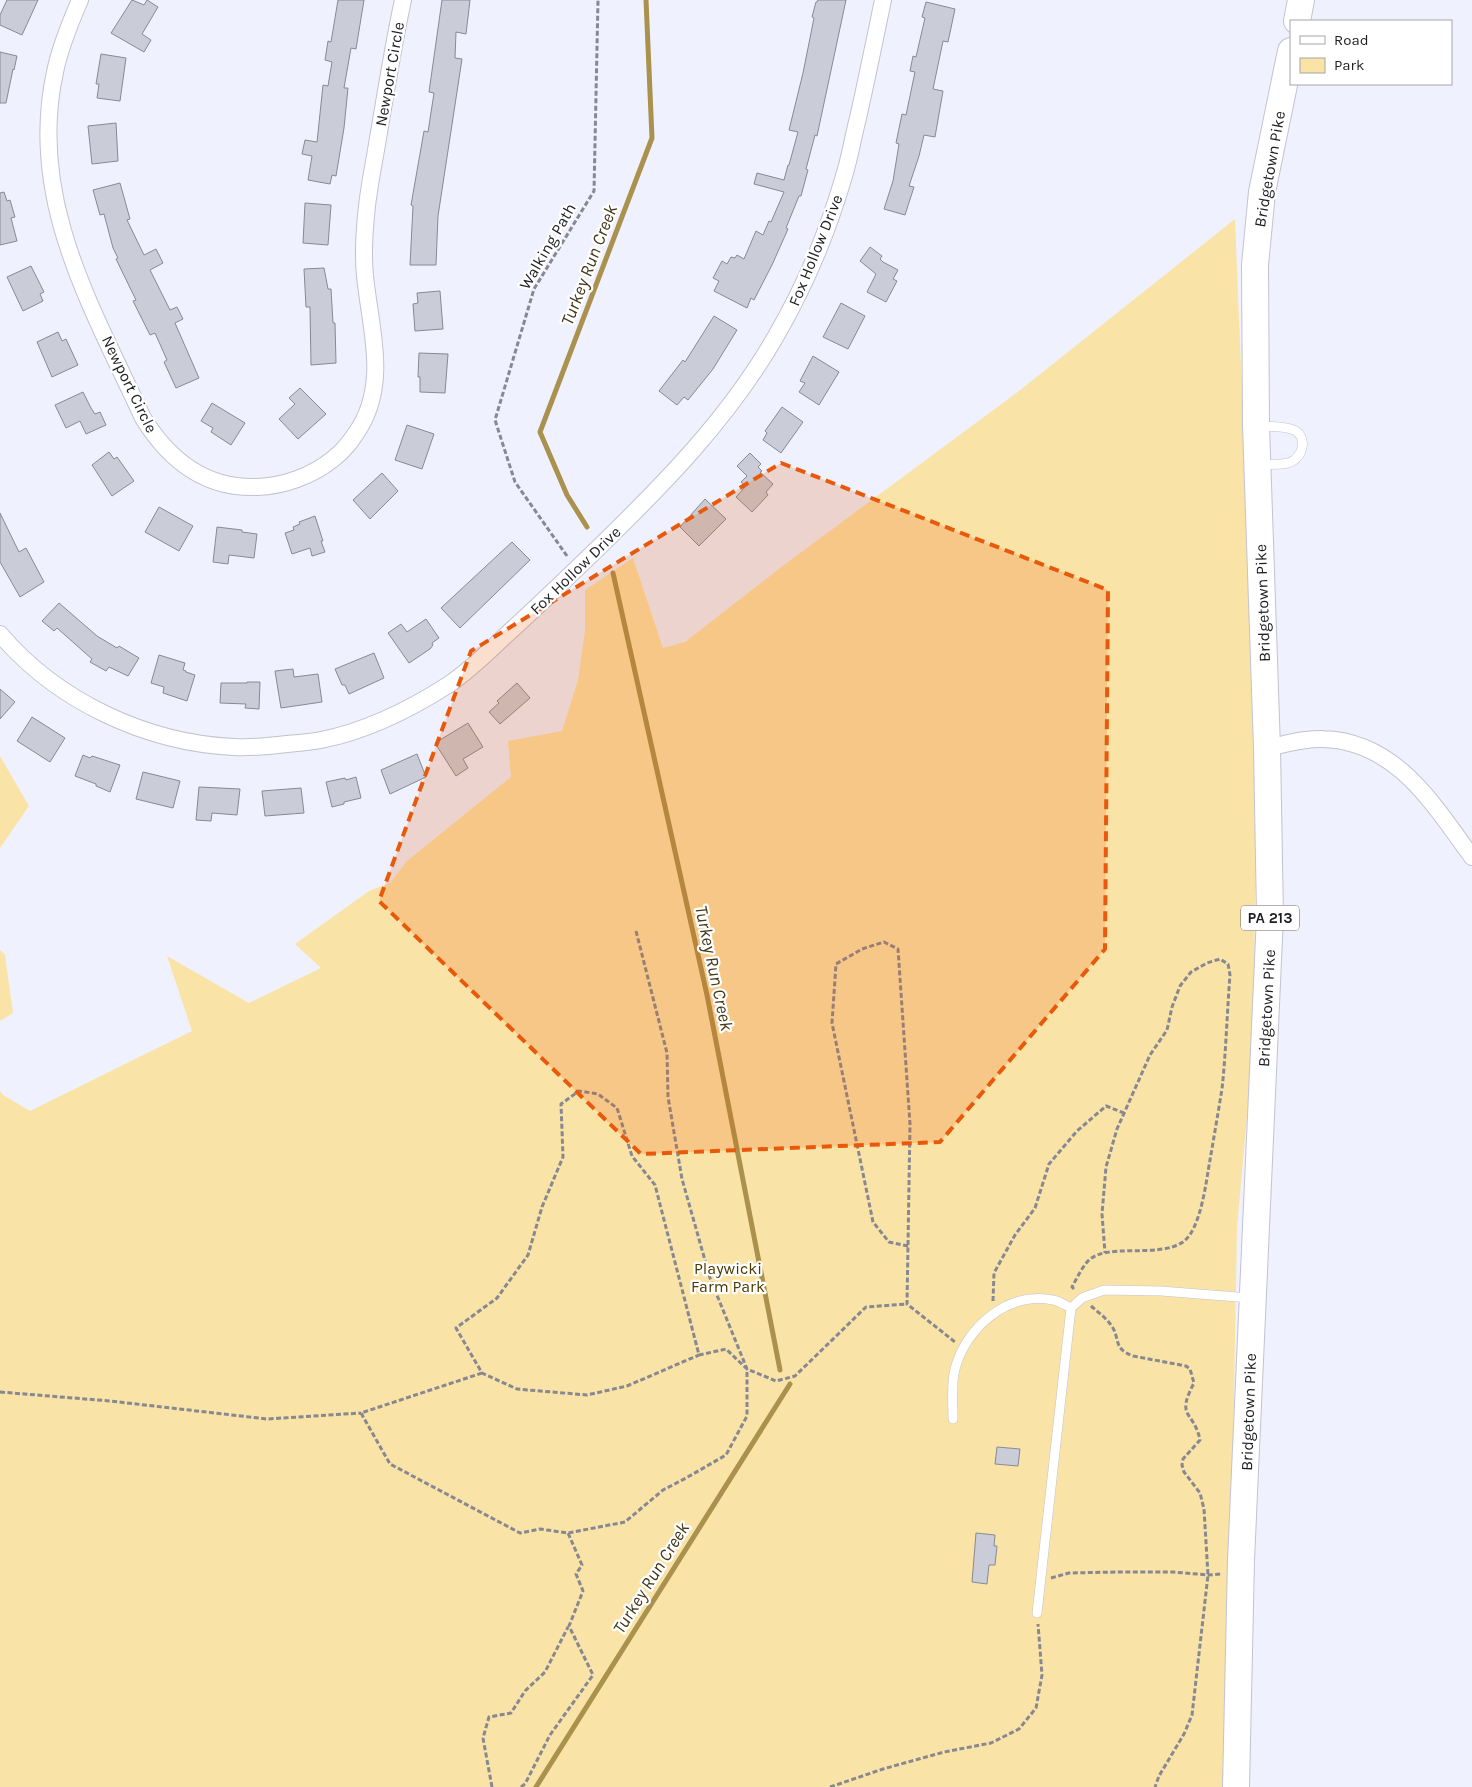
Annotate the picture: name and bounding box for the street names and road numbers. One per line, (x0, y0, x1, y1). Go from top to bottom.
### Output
street label: Newport Circle (371, 20, 408, 128)
street label: Bridgetown Pike (1250, 109, 1289, 229)
street label: Fox Hollow Drive (784, 192, 846, 309)
street label: Walking Path (515, 200, 580, 293)
street label: Newport Circle (98, 333, 161, 436)
street label: Fox Hollow Drive (526, 522, 625, 618)
street label: Bridgetown Pike (1251, 544, 1274, 662)
road number: PA 213 (1241, 906, 1299, 930)
street label: Bridgetown Pike (1254, 949, 1279, 1067)
street label: Bridgetown Pike (1237, 1353, 1260, 1471)

